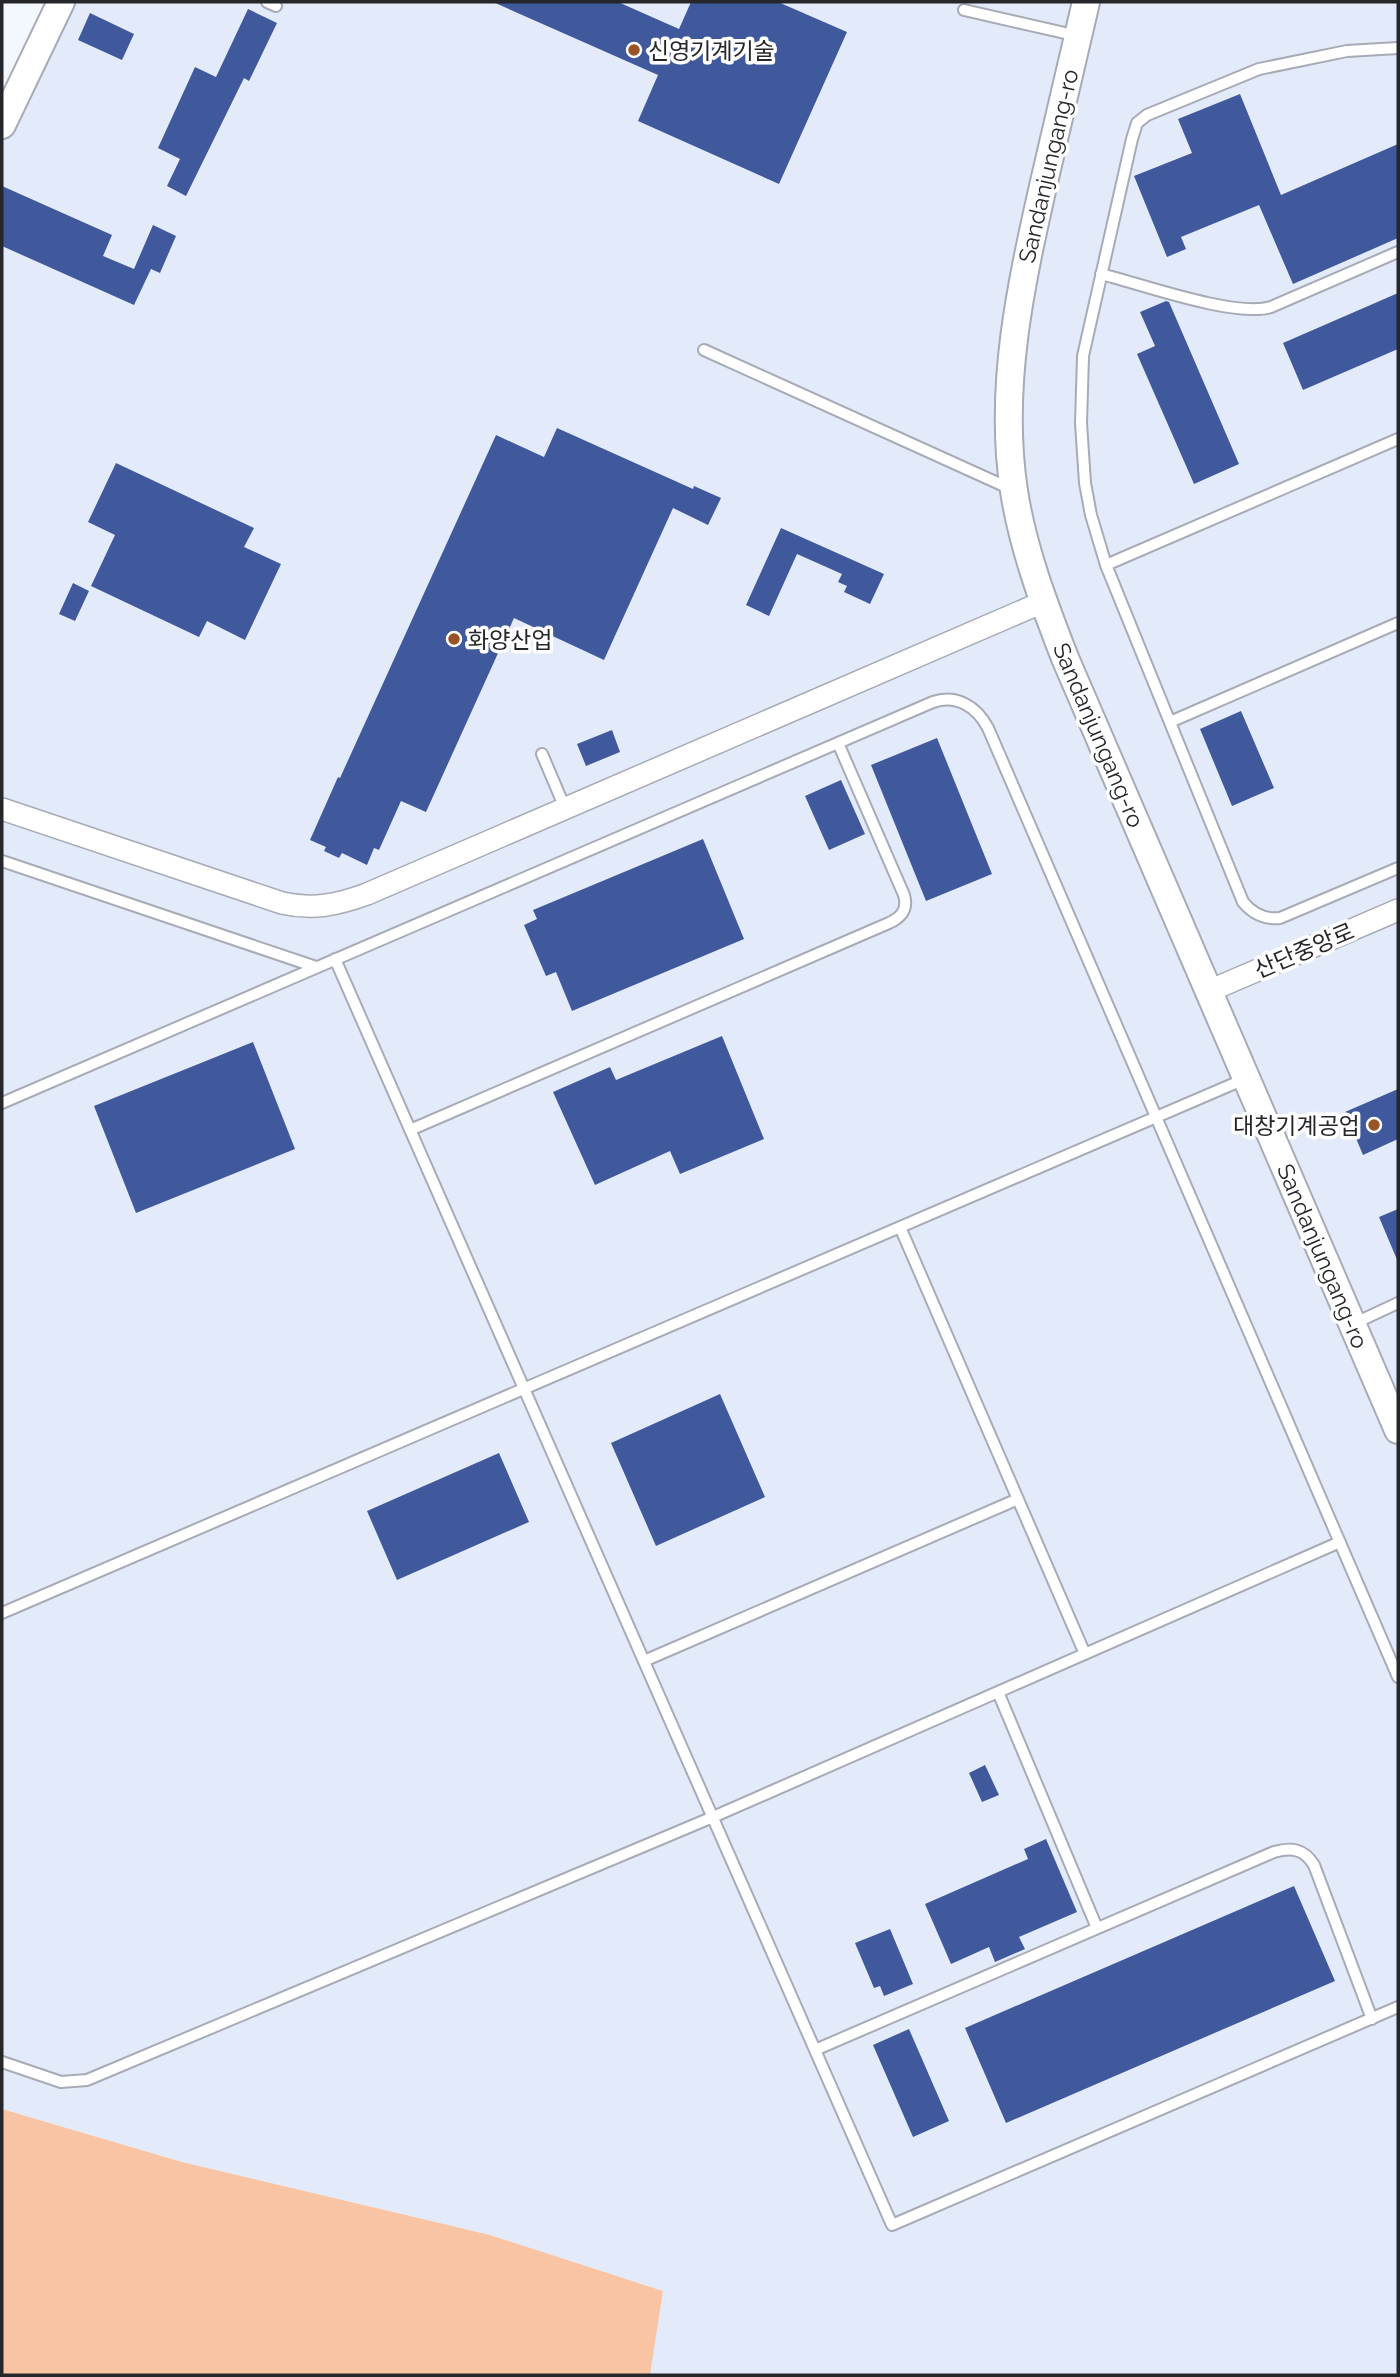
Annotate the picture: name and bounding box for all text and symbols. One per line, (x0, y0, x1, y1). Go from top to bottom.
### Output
place label: 신영기계기술 (648, 37, 775, 64)
marker: 신영기계기술 (626, 42, 642, 58)
street label: Sandanjungang-ro (1013, 67, 1083, 265)
place label: 화양산업 (468, 626, 553, 653)
marker: 화양산업 (446, 631, 462, 647)
street label: Sandanjungang-ro (1048, 639, 1150, 831)
street label: 산단중앙로 (1250, 917, 1358, 983)
place label: 대창기계공업 (1233, 1112, 1360, 1139)
marker: 대창기계공업 (1366, 1117, 1382, 1133)
street label: Sandanjungang-ro (1272, 1160, 1374, 1352)

